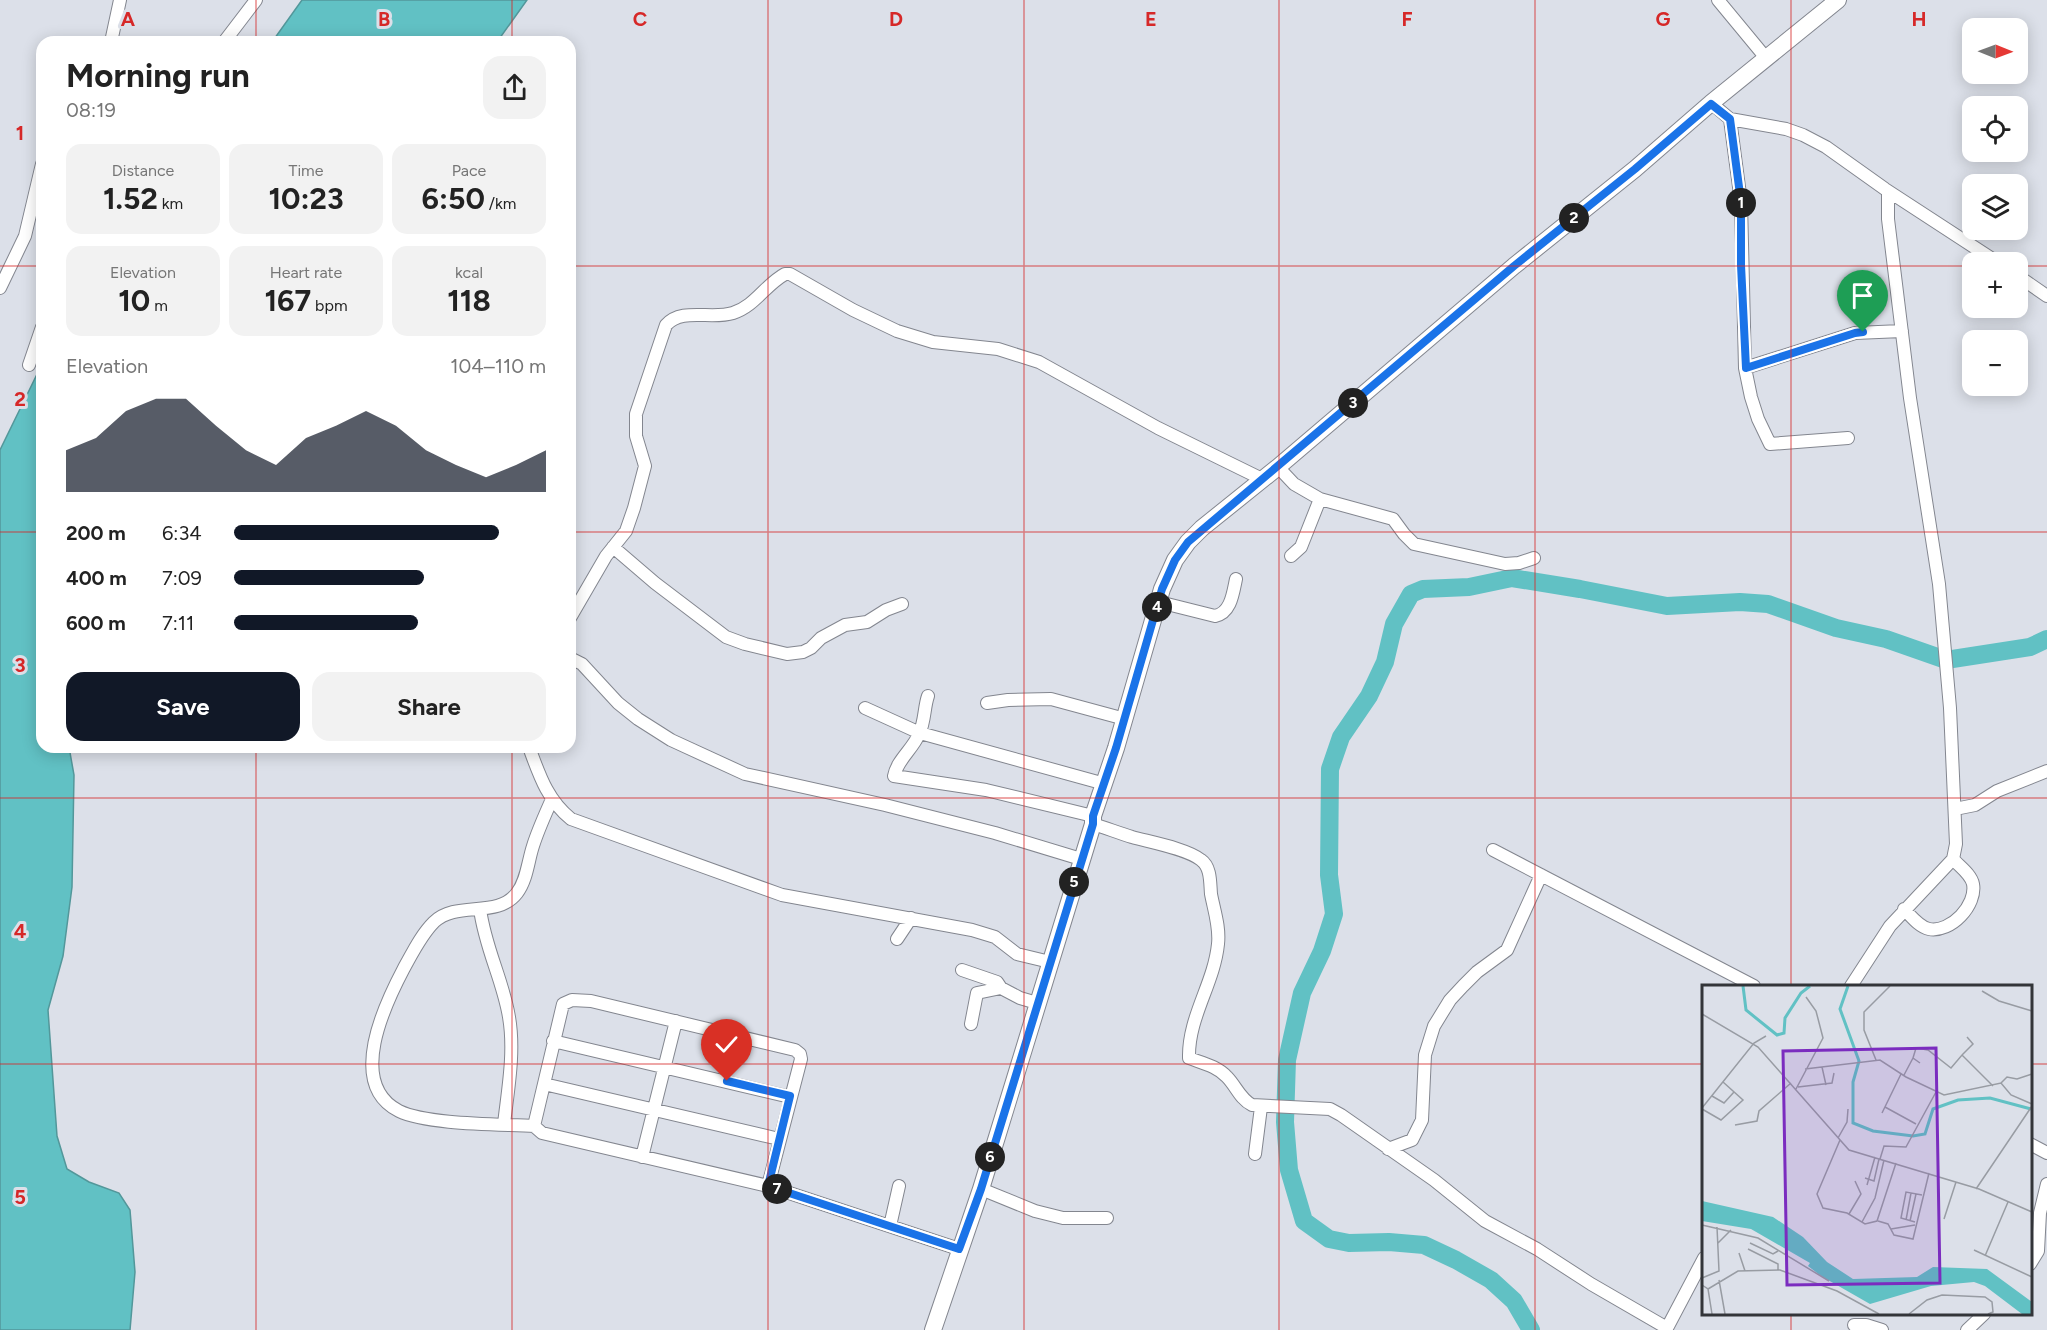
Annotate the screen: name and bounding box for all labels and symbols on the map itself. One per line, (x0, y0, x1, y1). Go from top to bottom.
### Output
text: A (121, 7, 136, 31)
text: B (378, 7, 390, 31)
text: C (633, 7, 647, 31)
text: D (889, 7, 903, 31)
text: E (1145, 7, 1157, 31)
text: F (1401, 7, 1413, 31)
text: G (1656, 7, 1671, 31)
text: H (1912, 7, 1927, 31)
north arrow (1962, 18, 2028, 84)
text: 1 (16, 121, 24, 145)
pin: 1 (1726, 188, 1756, 218)
pin: 2 (1559, 203, 1589, 233)
pin (1837, 270, 1888, 332)
text: 2 (14, 387, 26, 411)
pin: 3 (1338, 388, 1368, 418)
pin: 4 (1142, 592, 1172, 622)
text: 3 (14, 653, 26, 677)
pin: 5 (1059, 867, 1089, 897)
text: 4 (14, 919, 27, 943)
inset map (1702, 985, 2032, 1315)
pin (701, 1019, 752, 1081)
pin: 6 (975, 1142, 1005, 1172)
pin: 7 (762, 1174, 792, 1204)
text: 5 (14, 1185, 26, 1209)

